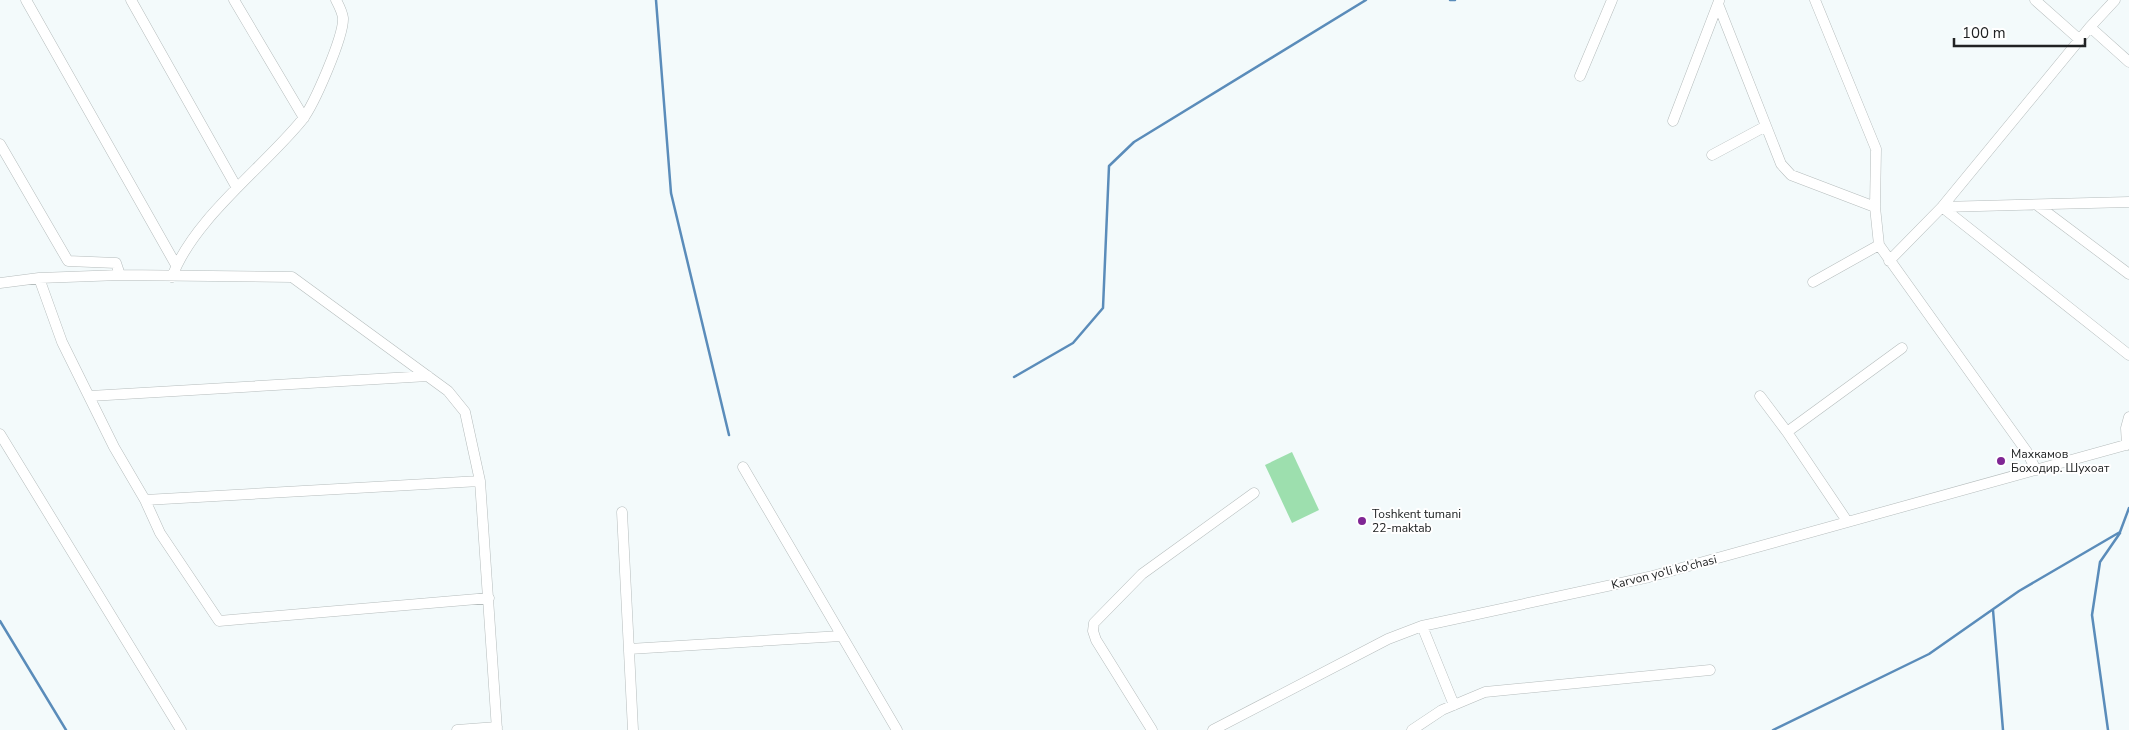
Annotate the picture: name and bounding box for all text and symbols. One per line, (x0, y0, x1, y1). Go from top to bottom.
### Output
scale bar (1954, 15, 2085, 47)
text: 100 m (1962, 23, 2006, 43)
place label: Махкамов Боходир. Шухоат (2011, 446, 2110, 476)
marker: Махкамов Боходир. Шухоат (1995, 455, 2007, 467)
place label: Toshkent tumani 22-maktab (1372, 506, 1461, 536)
marker: Toshkent tumani 22-maktab (1356, 515, 1368, 527)
street label: Karvon yo‘li ko'chasi (1610, 551, 1718, 593)

